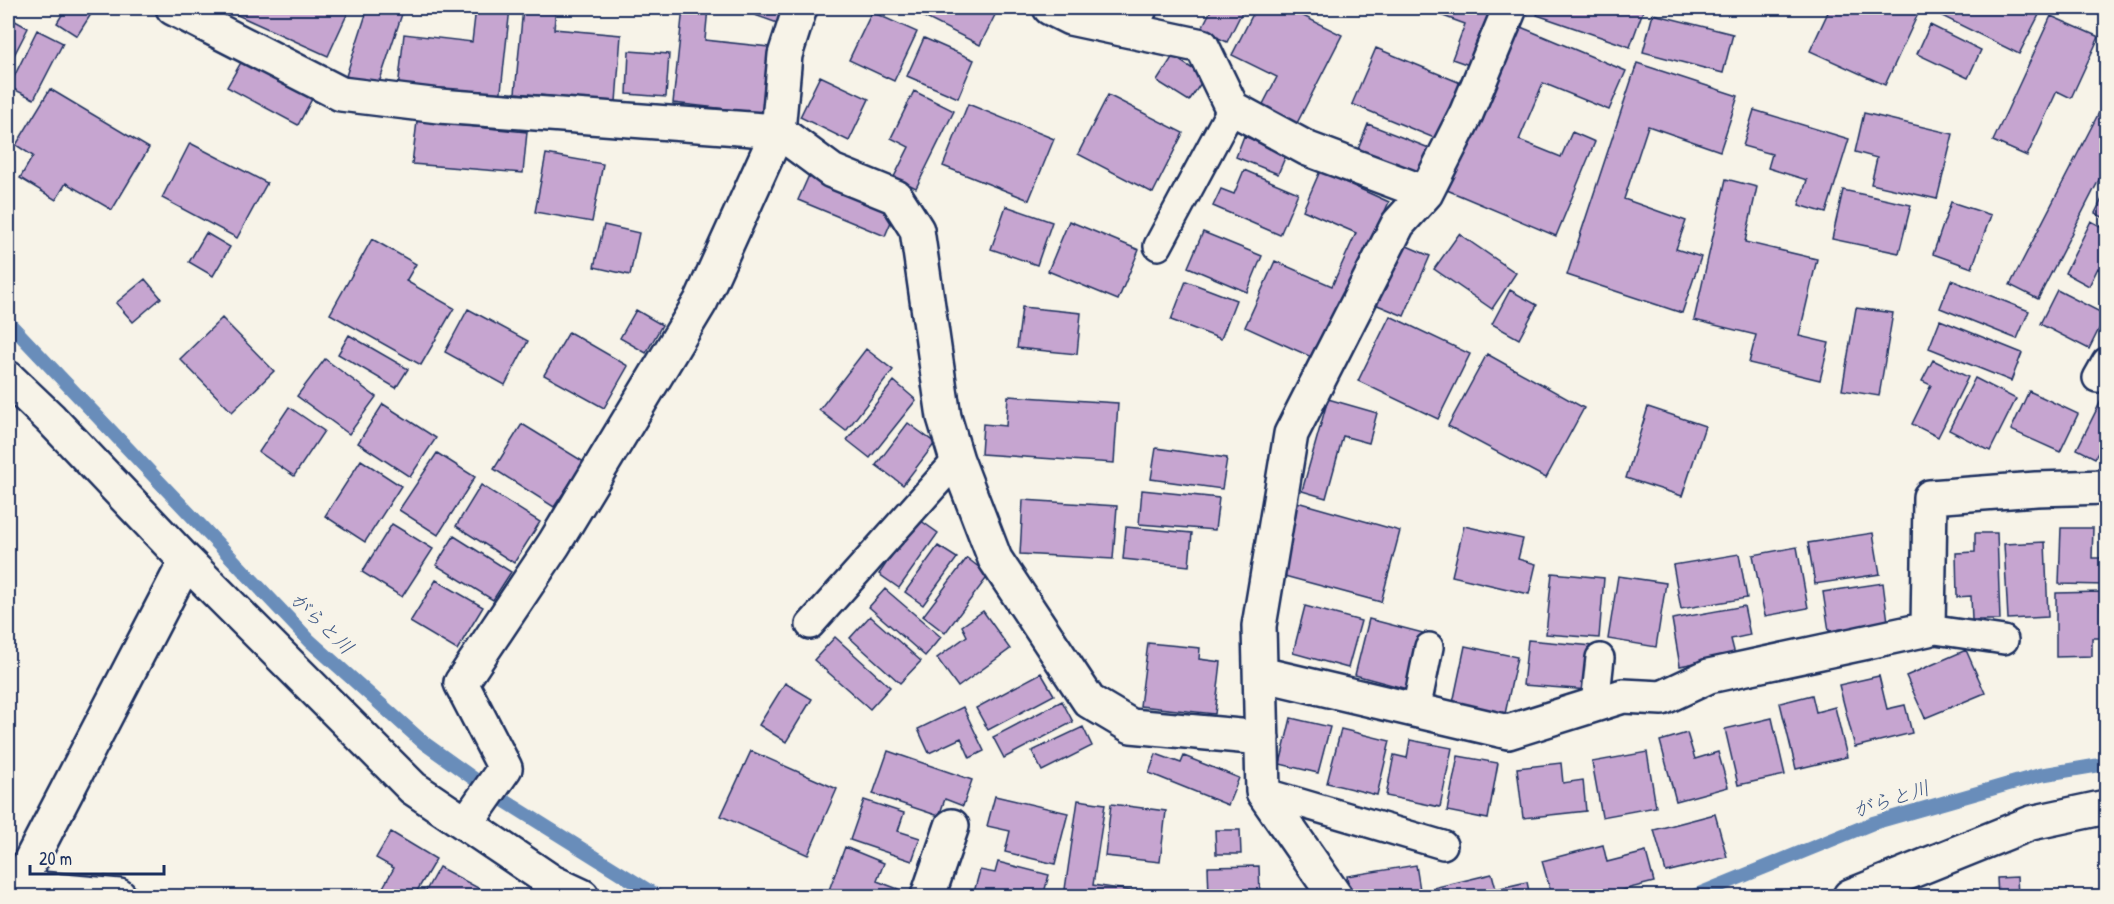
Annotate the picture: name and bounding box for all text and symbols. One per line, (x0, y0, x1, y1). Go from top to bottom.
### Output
water label: がらと川 (284, 585, 360, 660)
water label: がらと川 (1849, 773, 1933, 824)
scale bar (30, 838, 164, 876)
text: 20 m (39, 846, 72, 871)

